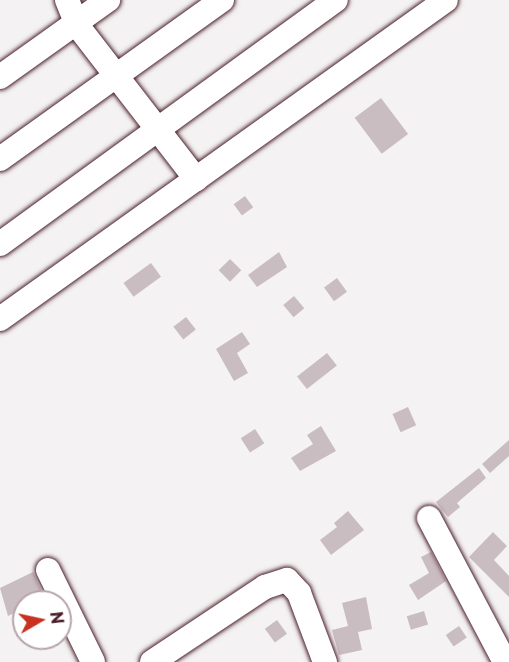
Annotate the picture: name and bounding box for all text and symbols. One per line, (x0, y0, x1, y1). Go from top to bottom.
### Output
north arrow (12, 590, 72, 650)
text: N (45, 609, 71, 626)

